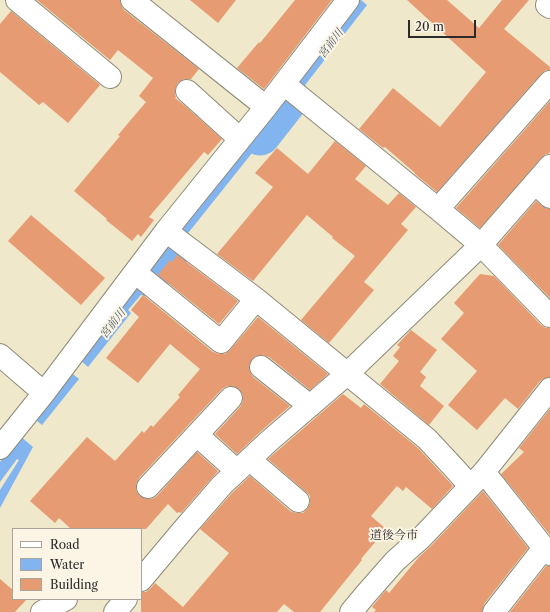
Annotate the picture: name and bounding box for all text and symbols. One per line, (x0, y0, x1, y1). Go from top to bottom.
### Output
scale bar (410, 12, 478, 38)
text: 20 m (415, 19, 444, 34)
water label: 宮前川 (316, 27, 346, 61)
water label: 宮前川 (98, 307, 128, 341)
legend (12, 528, 142, 600)
district label: 道後今市 (370, 529, 418, 543)
text: Road (50, 537, 80, 552)
text: Water (50, 557, 84, 572)
text: Building (50, 577, 98, 592)

